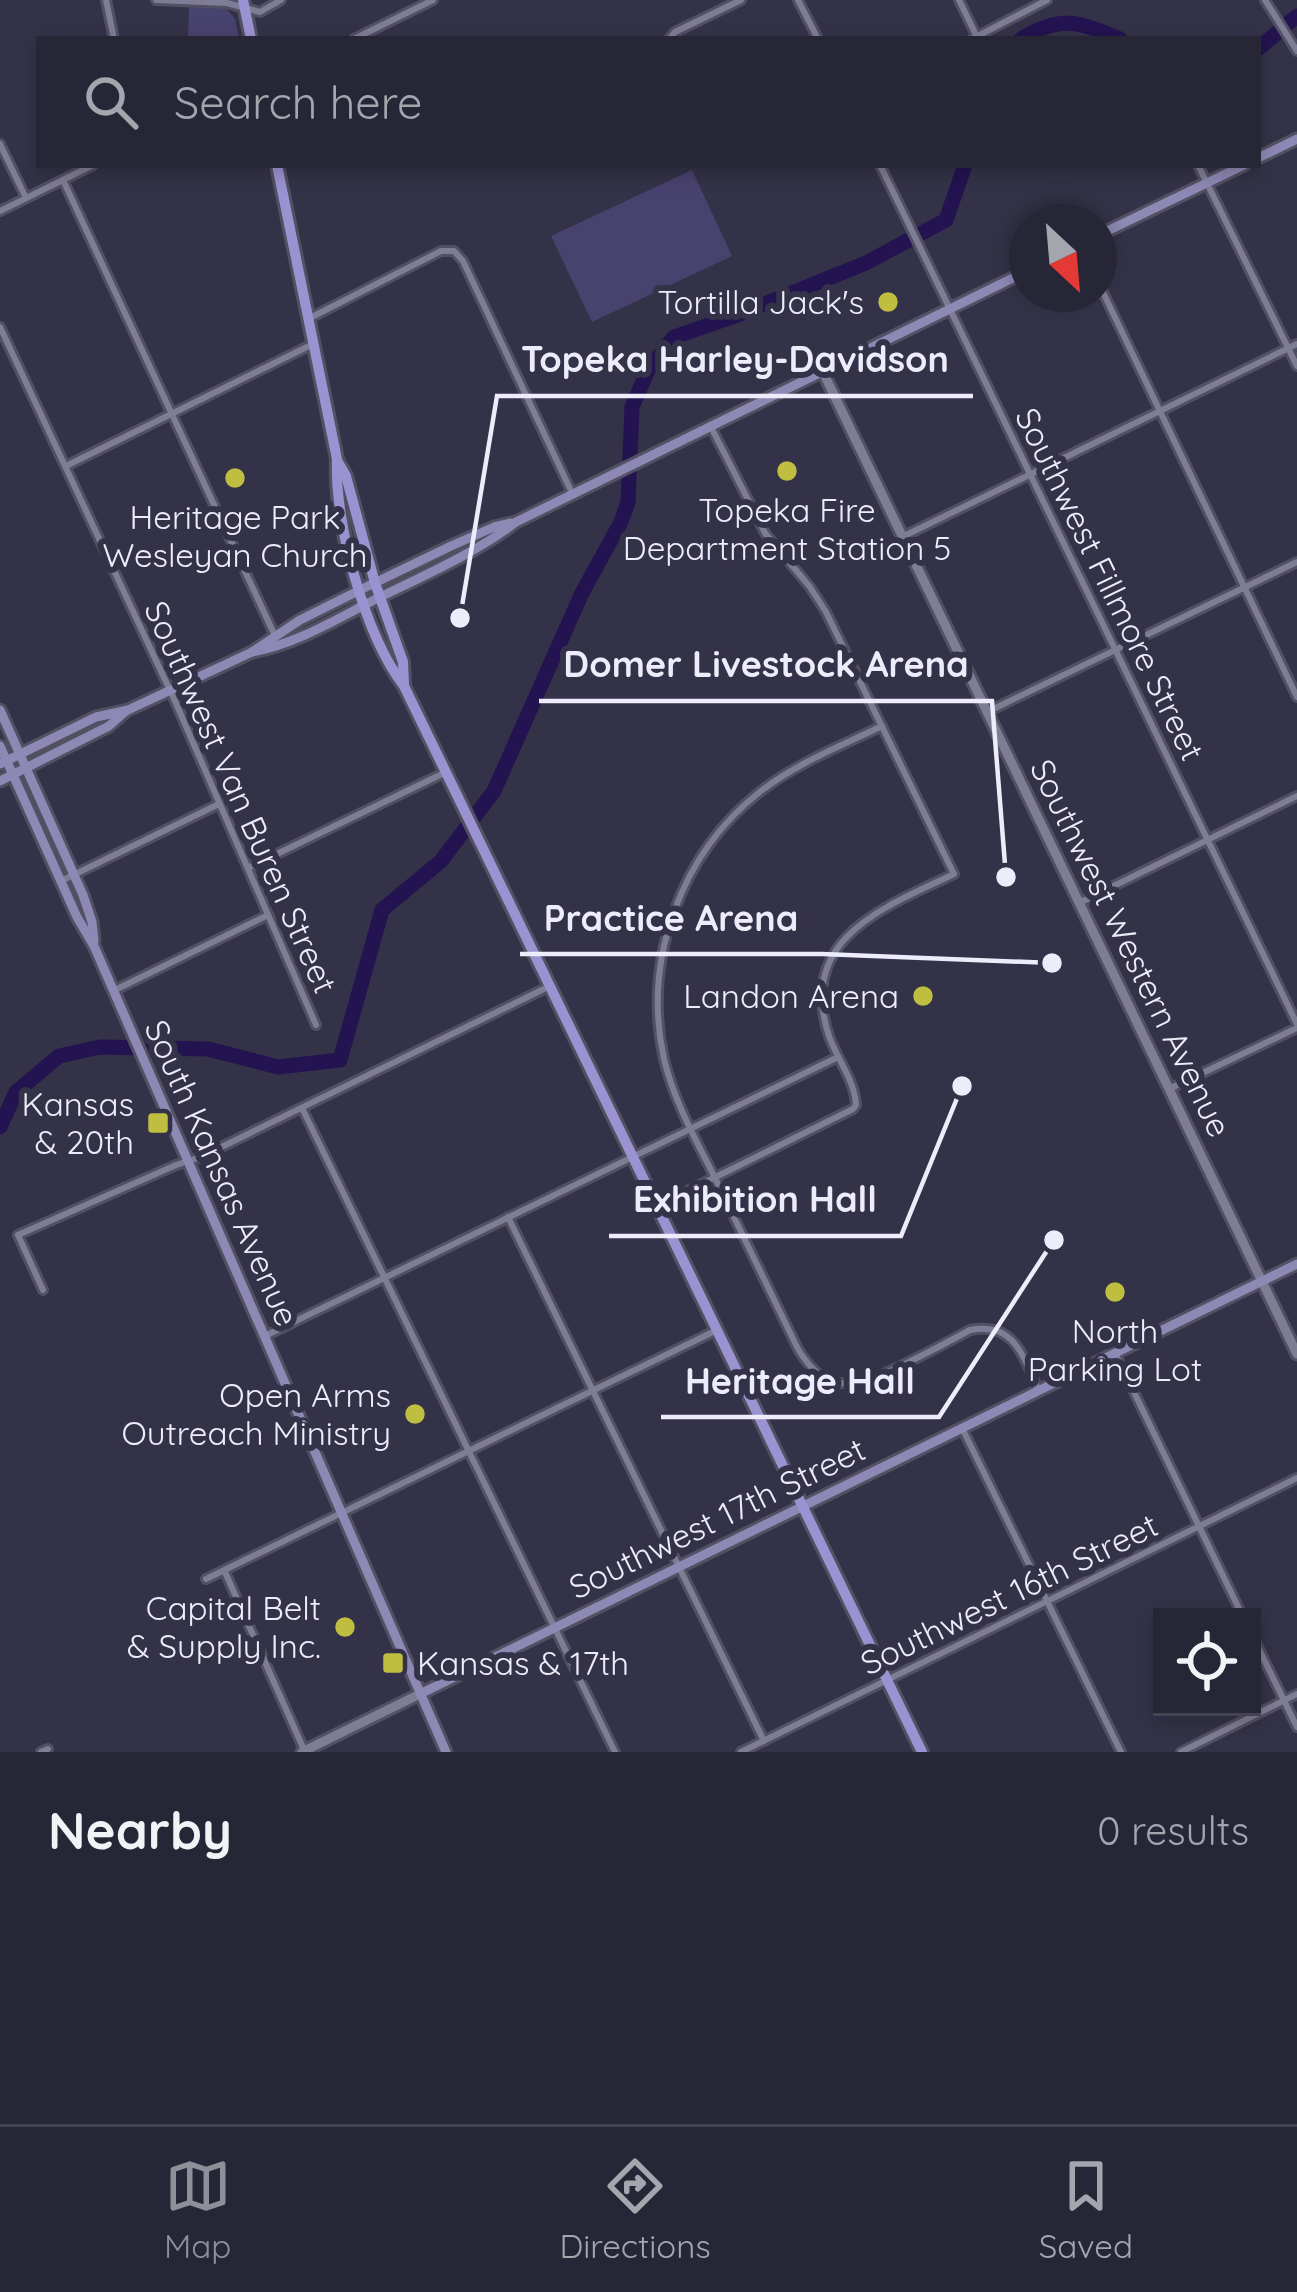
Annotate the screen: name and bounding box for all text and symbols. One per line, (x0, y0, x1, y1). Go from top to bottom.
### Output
search box (36, 36, 1261, 168)
icon: search (78, 69, 144, 135)
text: Search here (174, 74, 422, 130)
north arrow (1009, 204, 1117, 312)
place label: Tortilla Jack's (657, 281, 864, 322)
marker: Tortilla Jack's (875, 289, 901, 315)
callout: Topeka Harley-Davidson (497, 324, 973, 396)
text: Topeka Harley-Davidson (521, 336, 949, 381)
street label: Southwest Fillmore Street (1007, 401, 1214, 767)
marker: Topeka Fire Department Station 5 (774, 458, 800, 484)
marker: Heritage Park Wesleyan Church (222, 465, 248, 491)
place label: Topeka Fire Department Station 5 (623, 489, 951, 568)
place label: Heritage Park Wesleyan Church (103, 496, 367, 575)
street label: Southwest Van Buren Street (136, 594, 347, 999)
callout: Domer Livestock Arena (539, 629, 992, 701)
text: Domer Livestock Arena (563, 641, 969, 686)
street label: Southwest Western Avenue (1022, 752, 1241, 1143)
callout: Practice Arena (520, 882, 822, 954)
text: Practice Arena (544, 895, 798, 940)
place label: Landon Arena (683, 975, 899, 1016)
marker: Landon Arena (910, 983, 936, 1009)
street label: South Kansas Avenue (136, 1013, 308, 1332)
place label: Kansas & 20th (21, 1083, 134, 1162)
marker: Kansas & 20th (145, 1110, 171, 1136)
callout: Exhibition Hall (609, 1164, 901, 1236)
text: Exhibition Hall (633, 1176, 877, 1221)
marker: North Parking Lot (1102, 1279, 1128, 1305)
place label: North Parking Lot (1028, 1310, 1202, 1389)
callout: Heritage Hall (661, 1345, 939, 1417)
text: Heritage Hall (685, 1358, 915, 1403)
place label: Open Arms Outreach Ministry (122, 1374, 391, 1453)
marker: Open Arms Outreach Ministry (402, 1401, 428, 1427)
street label: Southwest 17th Street (562, 1428, 872, 1607)
street label: Southwest 16th Street (854, 1504, 1164, 1683)
place label: Capital Belt & Supply Inc. (127, 1587, 321, 1666)
map controls (1153, 1608, 1261, 1716)
button: locate (1153, 1608, 1261, 1716)
marker: Capital Belt & Supply Inc. (332, 1614, 358, 1640)
place label: Kansas & 17th (417, 1642, 629, 1683)
marker: Kansas & 17th (380, 1650, 406, 1676)
text: Nearby (48, 1798, 232, 1862)
text: 0 results (1097, 1806, 1249, 1855)
tab: Map (164, 2153, 231, 2266)
tab: Directions (559, 2153, 711, 2266)
tab: Saved (1039, 2153, 1133, 2266)

